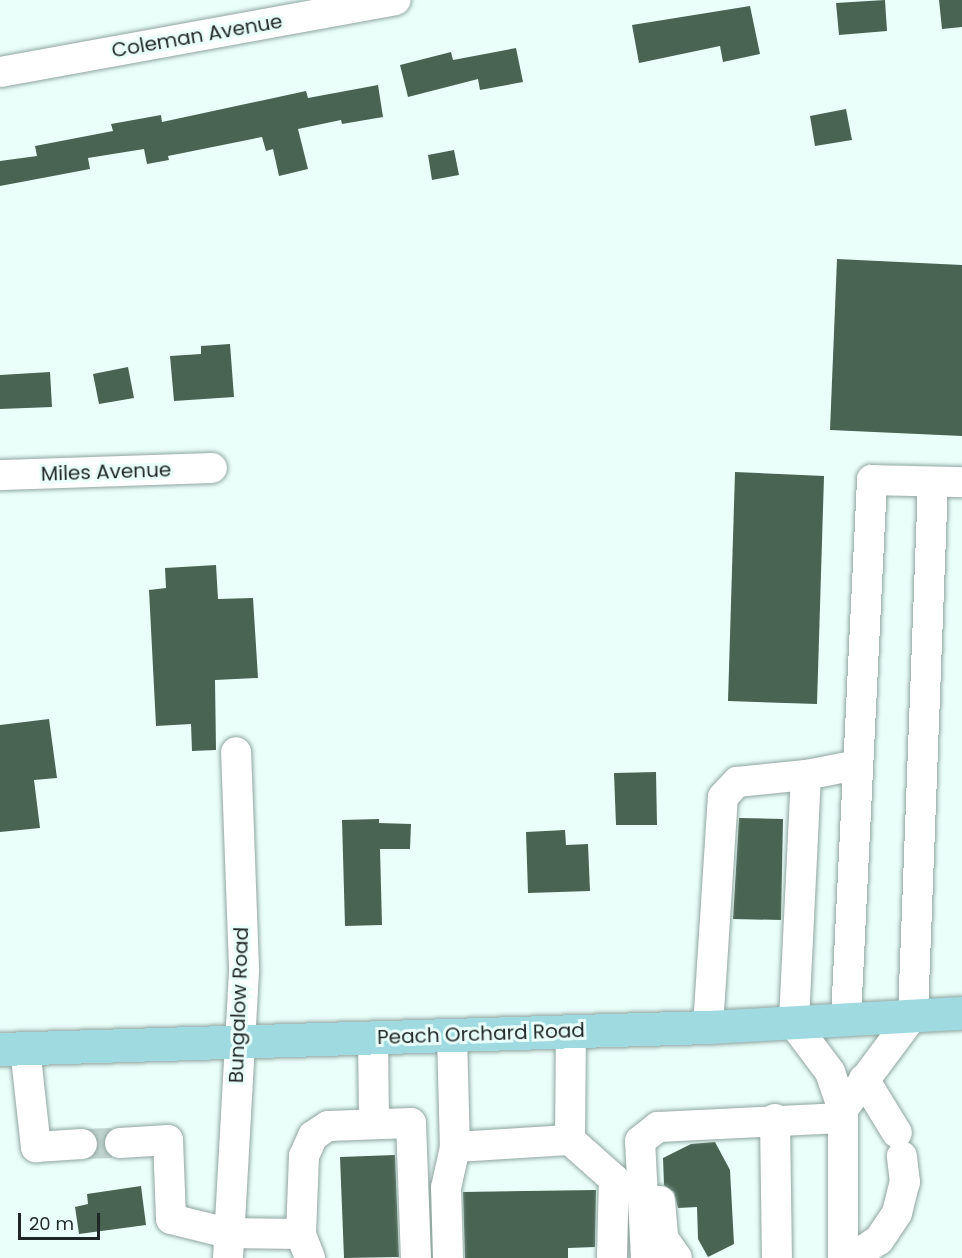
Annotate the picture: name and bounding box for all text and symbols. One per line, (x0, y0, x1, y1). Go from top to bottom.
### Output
street label: Coleman Avenue (110, 9, 284, 63)
street label: Miles Avenue (40, 458, 172, 486)
street label: Bungalow Road (224, 926, 254, 1084)
street label: Peach Orchard Road (377, 1018, 585, 1050)
scale bar (21, 1201, 104, 1239)
text: 20 m (29, 1211, 74, 1236)

